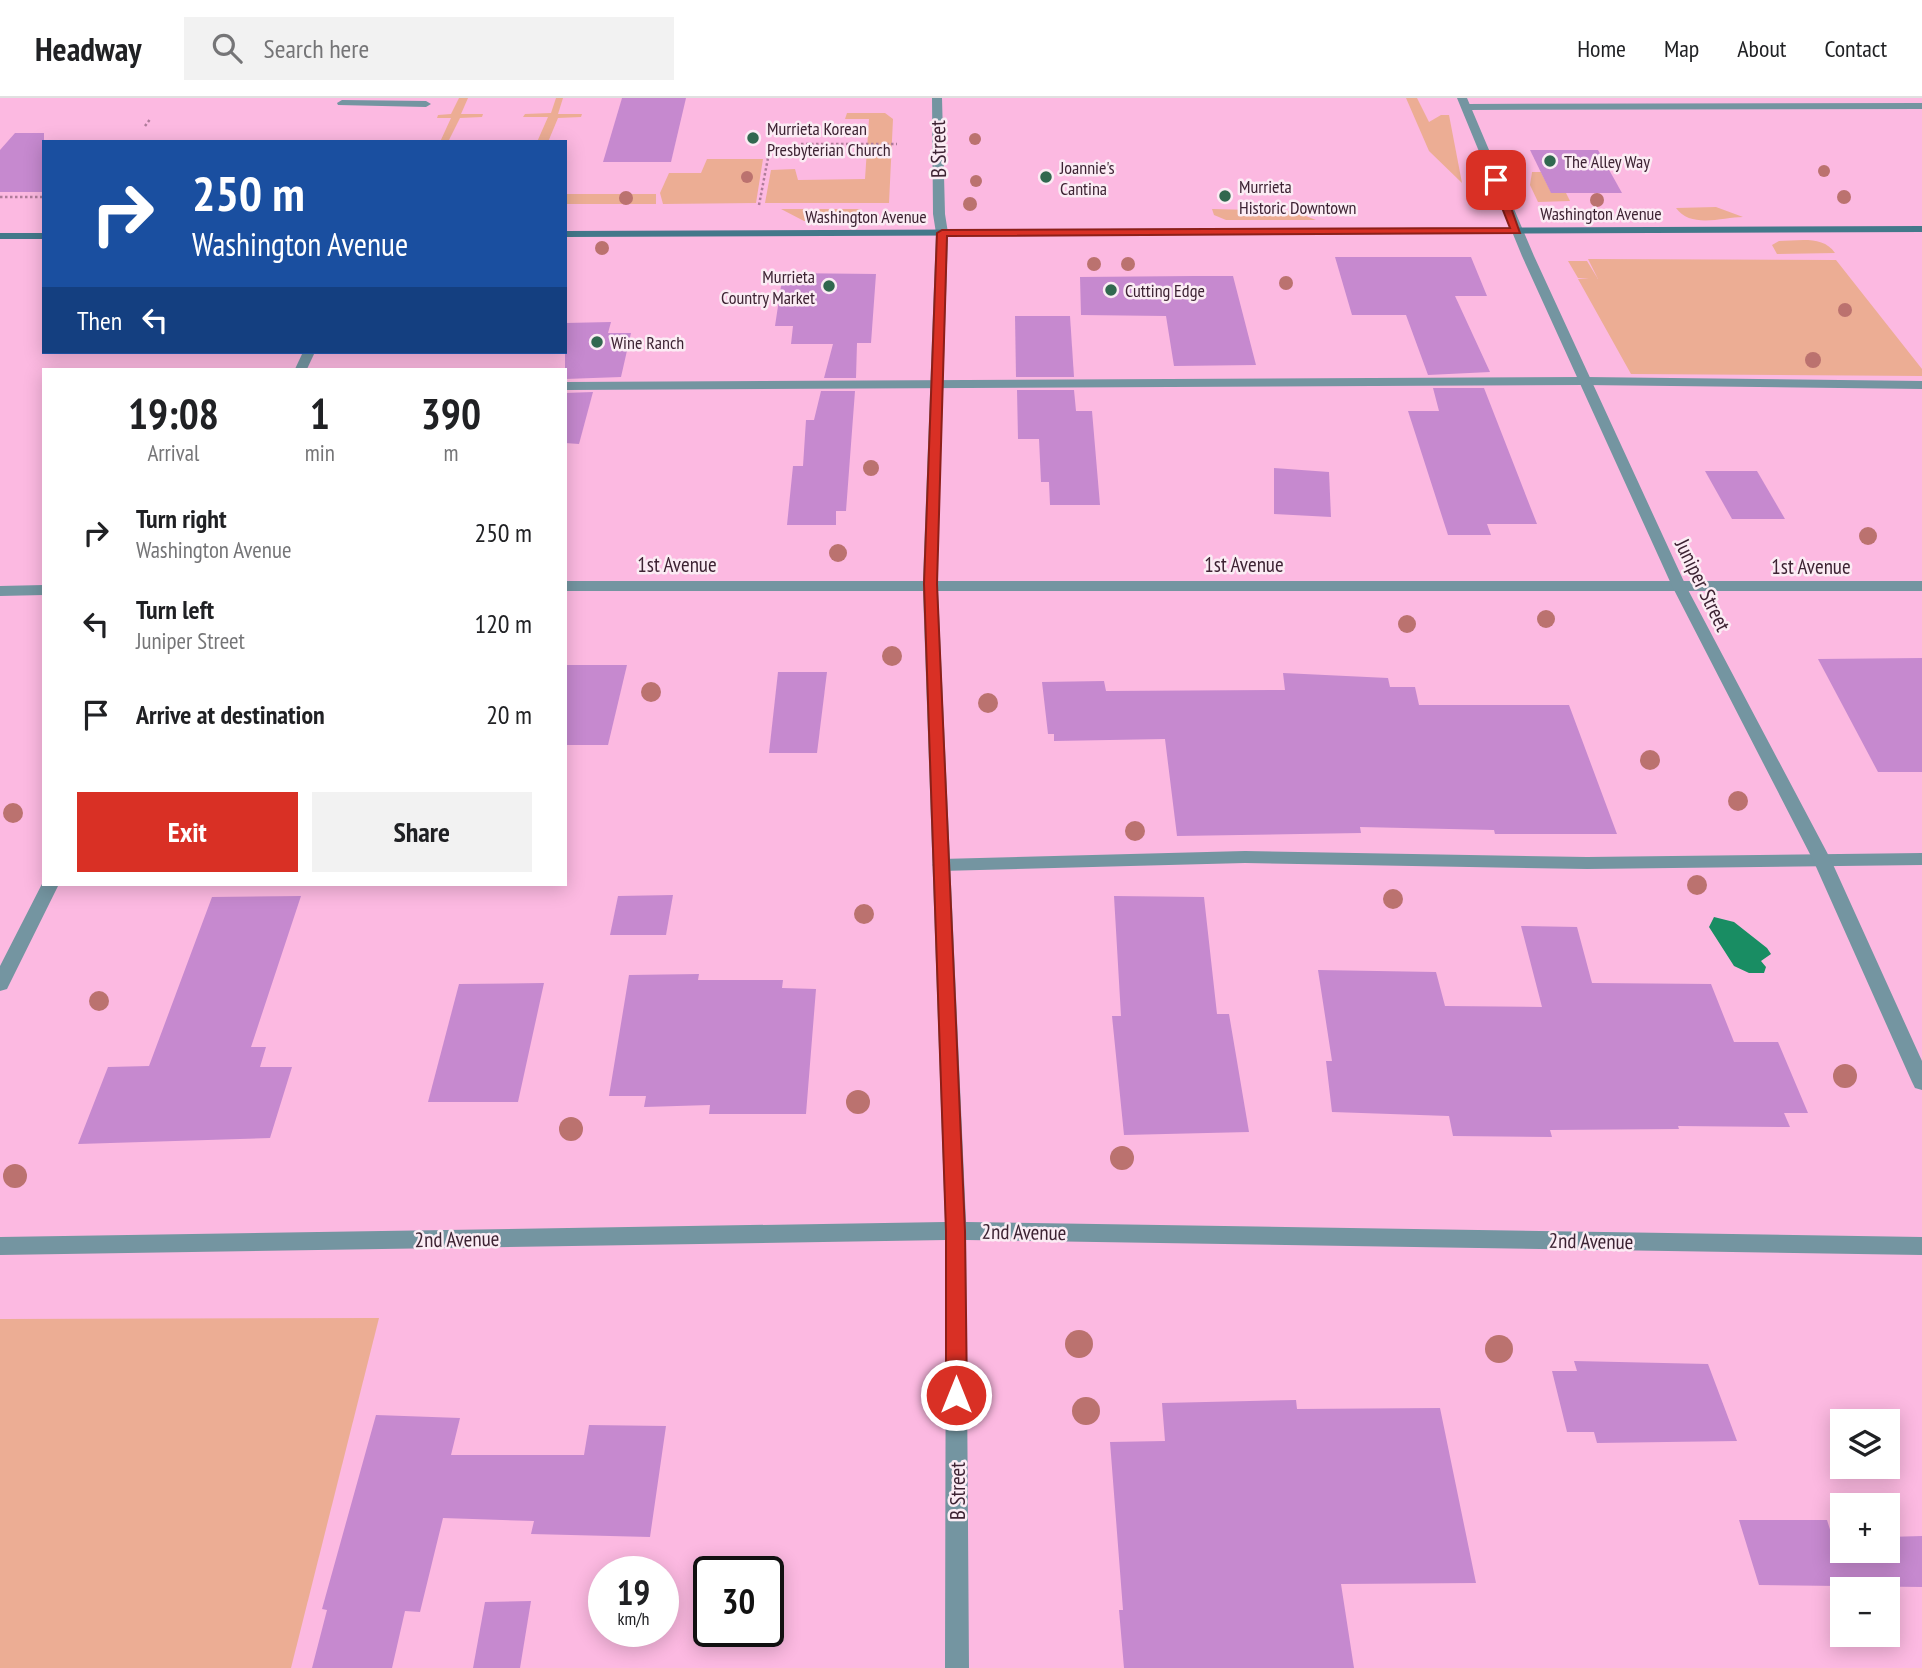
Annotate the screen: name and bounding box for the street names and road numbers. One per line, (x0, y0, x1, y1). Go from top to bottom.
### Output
street label: B Street (924, 120, 952, 178)
street label: Washington Avenue (1540, 202, 1662, 225)
street label: Washington Avenue (805, 205, 927, 228)
street label: Juniper Street (1669, 533, 1737, 636)
street label: 1st Avenue (637, 551, 717, 578)
street label: 1st Avenue (1204, 551, 1284, 578)
street label: 1st Avenue (1771, 553, 1851, 580)
street label: 2nd Avenue (981, 1218, 1067, 1246)
street label: 2nd Avenue (414, 1225, 500, 1253)
street label: 2nd Avenue (1548, 1227, 1634, 1255)
street label: B Street (944, 1462, 971, 1520)

